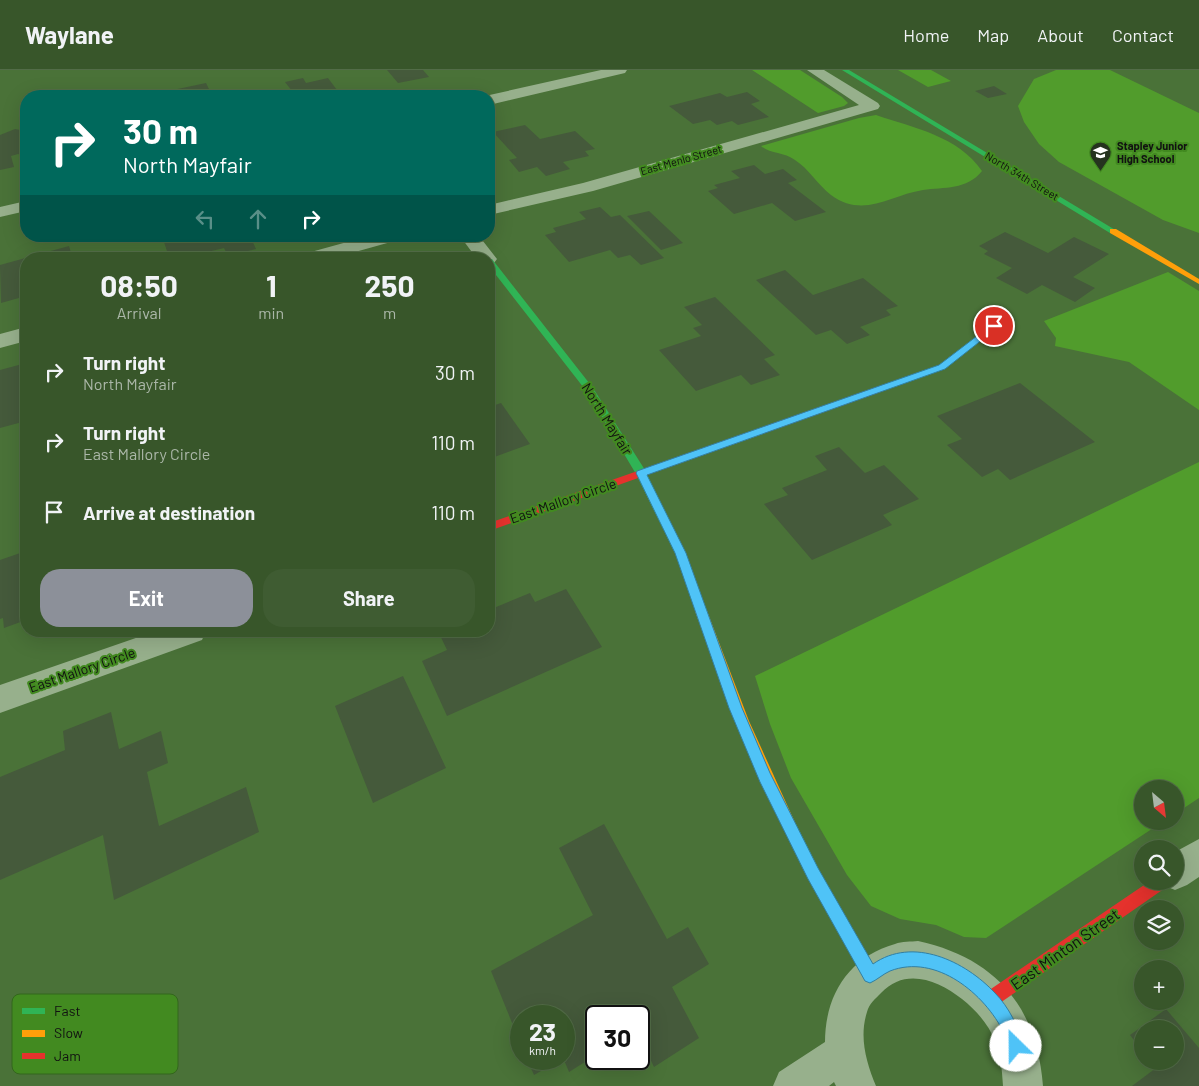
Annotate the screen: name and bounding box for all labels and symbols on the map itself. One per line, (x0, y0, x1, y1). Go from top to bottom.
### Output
place label: Stapley Junior High School (1117, 139, 1188, 165)
school or university icon: Stapley Junior High School (1089, 140, 1113, 171)
street label: East Menlo Street (639, 142, 723, 177)
street label: North 34th Street (983, 148, 1061, 203)
pin (973, 305, 1015, 347)
street label: North Mayfair (579, 379, 636, 458)
street label: East Mallory Circle (507, 474, 618, 527)
street label: East Mallory Circle (26, 643, 137, 696)
north arrow (1134, 780, 1184, 830)
street label: East Minton Street (1007, 904, 1123, 993)
legend (12, 994, 178, 1074)
text: Fast (54, 1002, 80, 1019)
speed limit sign: 30 (585, 1005, 650, 1070)
position arrow (989, 1019, 1041, 1071)
text: Slow (54, 1024, 83, 1041)
text: Jam (54, 1047, 81, 1064)

